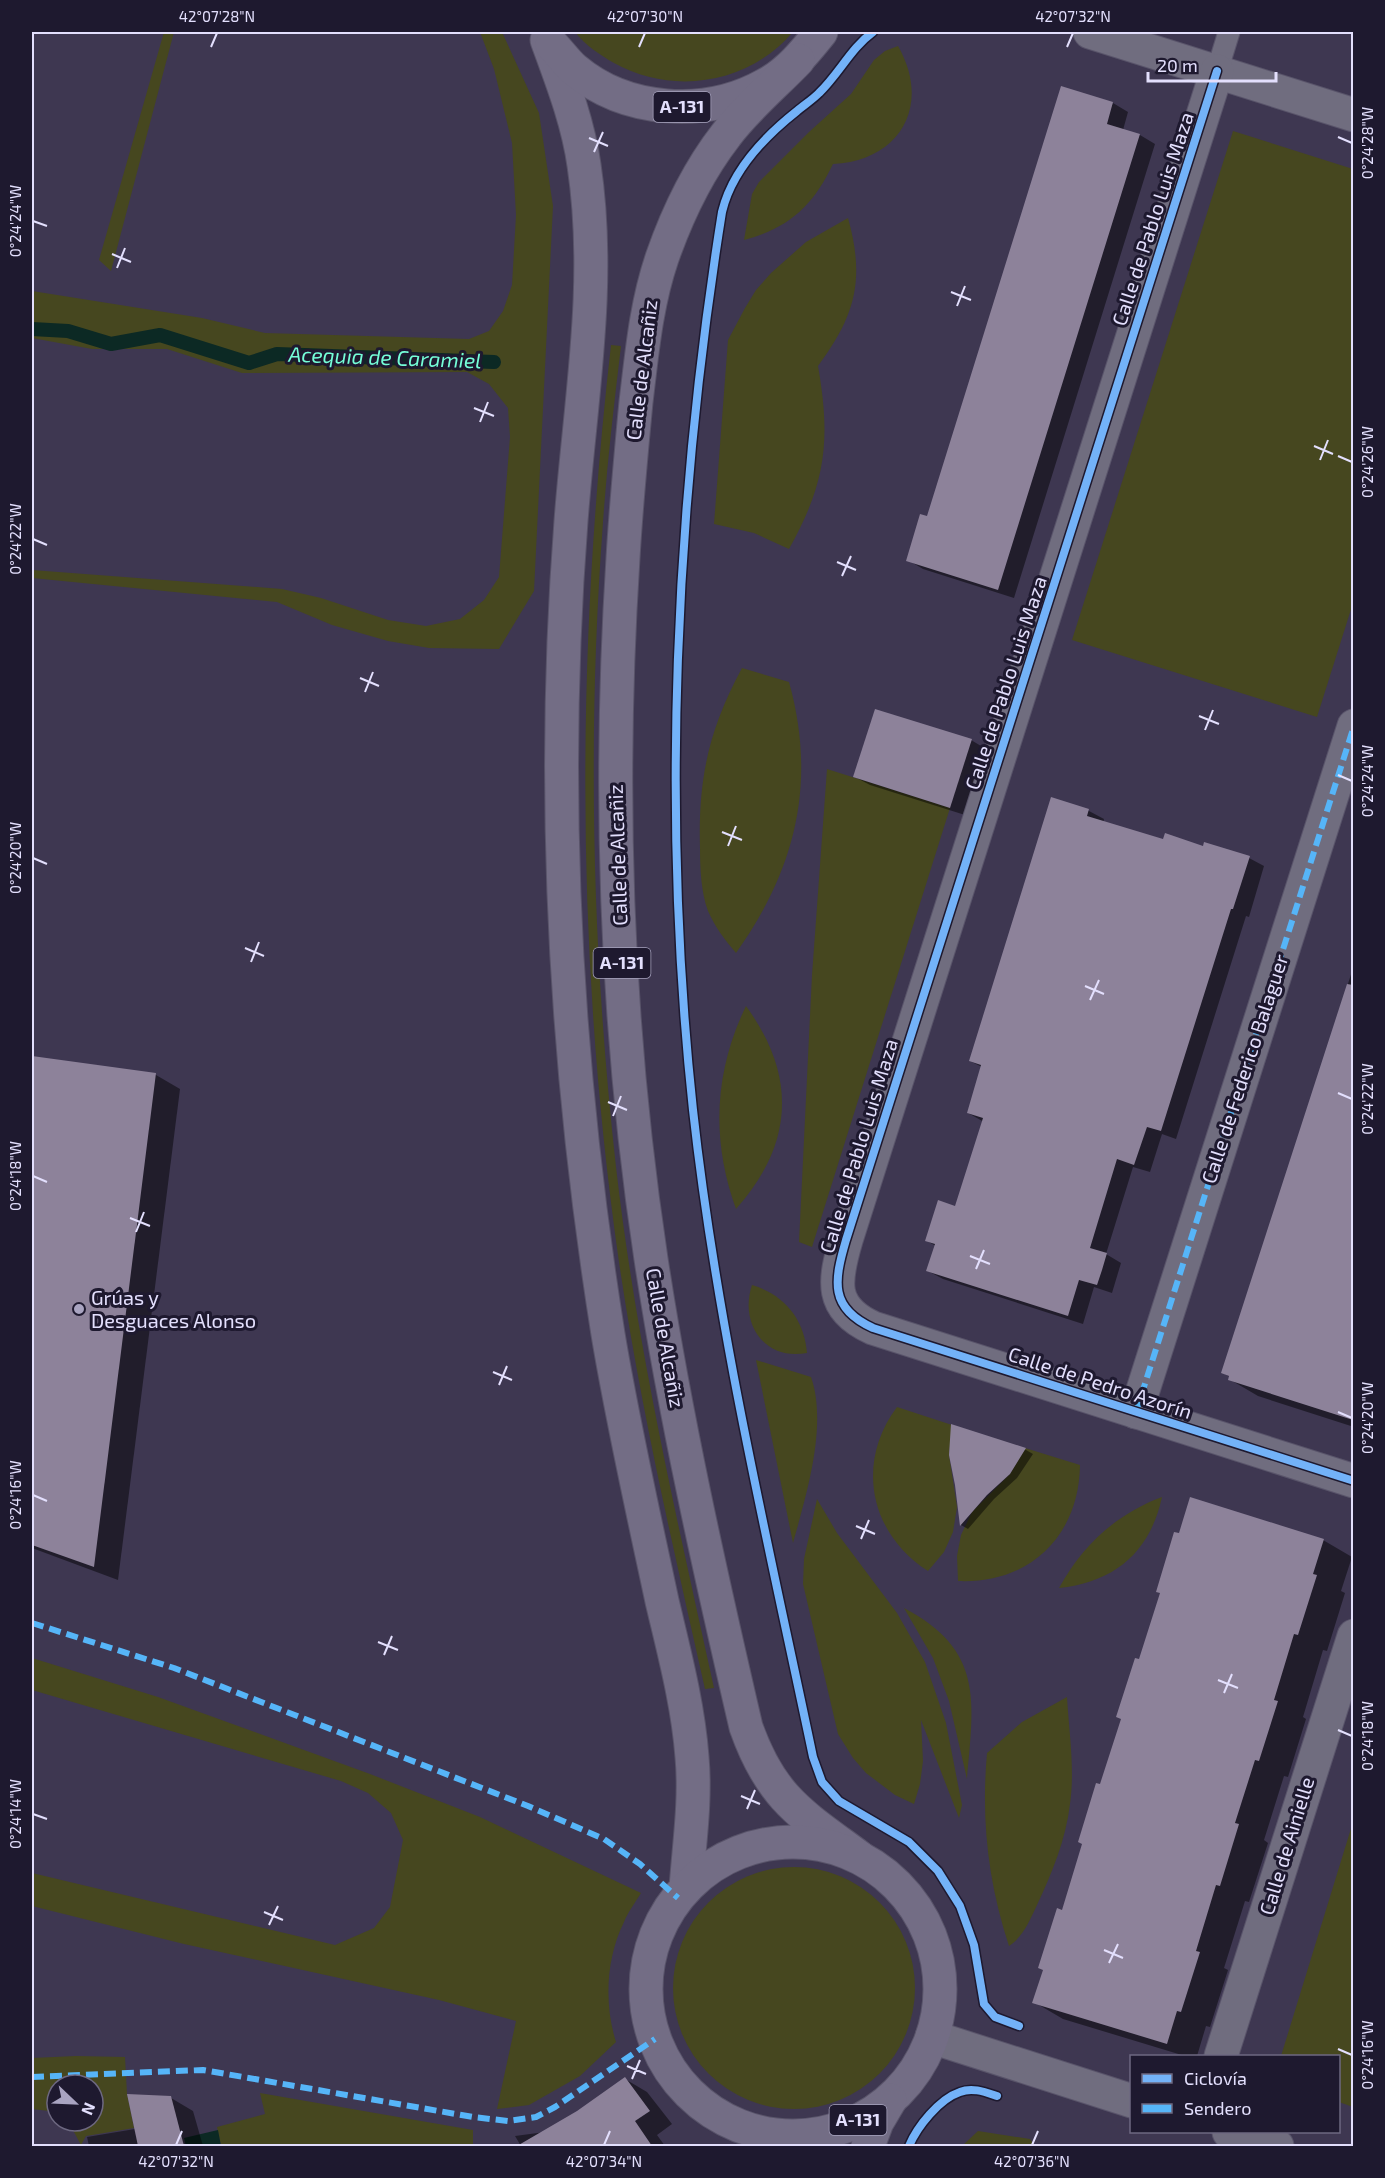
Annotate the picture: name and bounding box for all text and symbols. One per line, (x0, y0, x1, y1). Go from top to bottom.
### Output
text: 42°07'28"N (179, 7, 255, 25)
text: 42°07'30"N (607, 7, 683, 25)
text: 42°07'32"N (1035, 7, 1111, 25)
scale bar (1148, 45, 1276, 83)
text: 20 m (1157, 54, 1198, 76)
road number: A-131 (654, 92, 710, 122)
text: 0°24'28"W (1358, 107, 1376, 179)
street label: Calle de Pablo Luis Maza (1106, 109, 1198, 328)
text: 0°24'24"W (6, 185, 24, 257)
street label: Calle de Alcañiz (620, 298, 662, 442)
water label: Acequia de Caramiel (287, 341, 482, 372)
text: 0°24'26"W (1358, 426, 1376, 498)
text: 0°24'22"W (6, 503, 24, 575)
street label: Calle de Pablo Luis Maza (959, 573, 1051, 792)
text: 0°24'24"W (1358, 745, 1376, 817)
street label: Calle de Alcañiz (603, 784, 631, 926)
text: 0°24'20"W (6, 822, 24, 894)
road number: A-131 (594, 948, 650, 978)
street label: Calle de Federico Balaguer (1196, 951, 1292, 1186)
street label: Calle de Pablo Luis Maza (814, 1036, 902, 1256)
text: 0°24'22"W (1358, 1063, 1376, 1135)
text: 0°24'18"W (6, 1141, 24, 1211)
street label: Calle de Alcañiz (642, 1266, 690, 1410)
place label: Grúas y Desguaces Alonso (91, 1285, 256, 1332)
marker: Grúas y Desguaces Alonso (72, 1302, 86, 1316)
street label: Calle de Pedro Azorín (1005, 1341, 1195, 1423)
text: 0°24'20"W (1358, 1382, 1376, 1454)
text: 0°24'16"W (6, 1460, 24, 1530)
text: 0°24'18"W (1358, 1701, 1376, 1771)
street label: Calle de Ainielle (1254, 1774, 1318, 1918)
text: 0°24'14"W (6, 1779, 24, 1849)
text: 0°24'16"W (1358, 2020, 1376, 2090)
legend (1130, 2055, 1340, 2133)
text: Ciclovía (1184, 2067, 1247, 2089)
north arrow (45, 2073, 105, 2133)
text: Sendero (1184, 2097, 1251, 2119)
text: N (78, 2100, 100, 2118)
road number: A-131 (830, 2105, 886, 2135)
text: 42°07'32"N (138, 2152, 214, 2170)
text: 42°07'34"N (566, 2152, 642, 2170)
text: 42°07'36"N (994, 2152, 1070, 2170)

